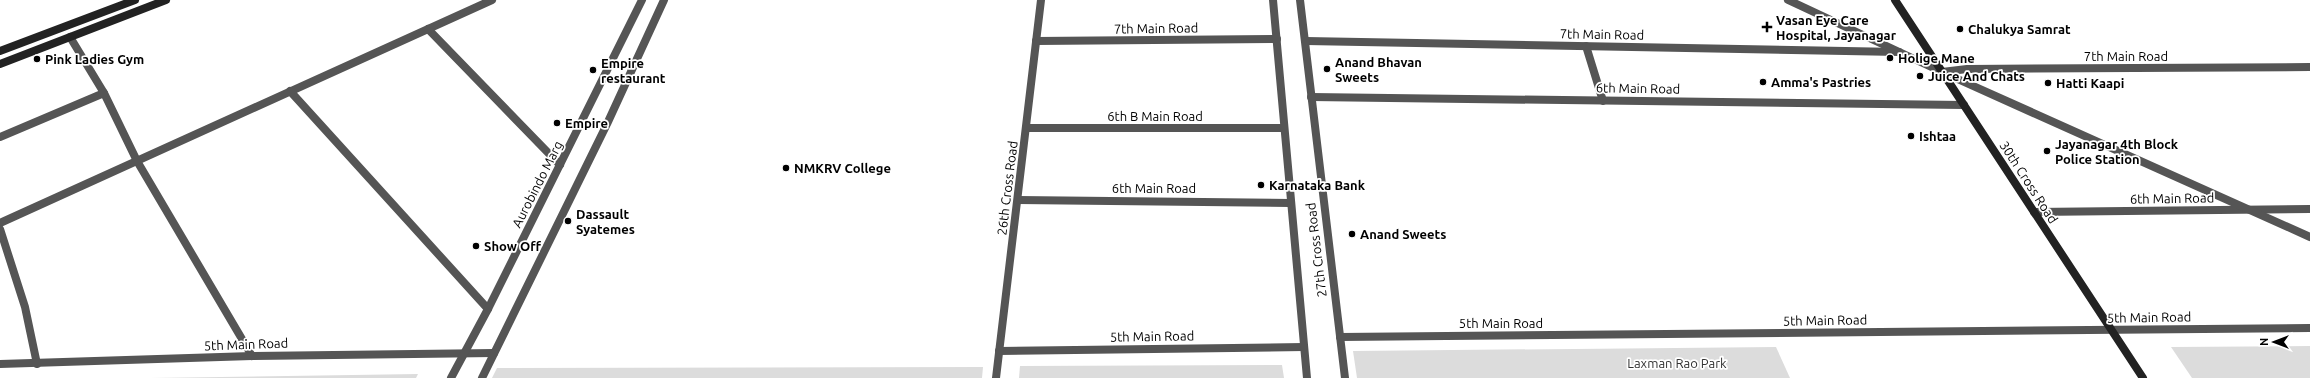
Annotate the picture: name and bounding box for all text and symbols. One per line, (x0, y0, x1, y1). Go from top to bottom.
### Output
place label: Vasan Eye Care Hospital, Jayanagar (1776, 13, 1897, 42)
street label: 7th Main Road (1114, 20, 1198, 36)
marker: Vasan Eye Care Hospital, Jayanagar (1761, 21, 1773, 33)
place label: Chalukya Samrat (1968, 22, 2071, 36)
marker: Chalukya Samrat (1955, 24, 1965, 34)
street label: 7th Main Road (1560, 26, 1644, 42)
street label: 7th Main Road (2084, 49, 2168, 63)
place label: Holige Mane (1898, 51, 1975, 65)
place label: Pink Ladies Gym (45, 52, 144, 66)
marker: Holige Mane (1885, 53, 1895, 63)
marker: Pink Ladies Gym (32, 54, 42, 64)
place label: Anand Bhavan Sweets (1335, 55, 1422, 84)
place label: Empire restaurant (601, 56, 666, 85)
marker: Anand Bhavan Sweets (1322, 64, 1332, 74)
marker: Empire restaurant (588, 65, 598, 75)
place label: Juice And Chats (1928, 69, 2025, 83)
marker: Juice And Chats (1915, 71, 1925, 81)
place label: Amma's Pastries (1771, 75, 1871, 89)
place label: Hatti Kaapi (2056, 76, 2124, 90)
marker: Amma's Pastries (1758, 77, 1768, 87)
marker: Hatti Kaapi (2043, 78, 2053, 88)
street label: 6th Main Road (1596, 80, 1680, 96)
street label: 6th B Main Road (1107, 109, 1203, 123)
place label: Empire (565, 116, 608, 130)
marker: Empire (552, 118, 562, 128)
place label: Ishtaa (1919, 129, 1956, 143)
marker: Ishtaa (1906, 131, 1916, 141)
place label: Jayanagar 4th Block Police Station (2055, 137, 2179, 166)
street label: Aurobindo Marg (509, 138, 565, 230)
street label: 30th Cross Road (1997, 138, 2061, 226)
street label: 26th Cross Road (994, 140, 1020, 236)
marker: Jayanagar 4th Block Police Station (2042, 146, 2052, 156)
place label: NMKRV College (794, 161, 891, 175)
marker: NMKRV College (781, 163, 791, 173)
place label: Karnataka Bank (1269, 178, 1366, 192)
marker: Karnataka Bank (1256, 180, 1266, 190)
street label: 6th Main Road (1112, 181, 1196, 195)
street label: 6th Main Road (2130, 190, 2214, 206)
street label: 27th Cross Road (1303, 202, 1329, 298)
place label: Dassault Syatemes (576, 207, 635, 236)
marker: Dassault Syatemes (563, 216, 573, 226)
place label: Anand Sweets (1360, 227, 1446, 241)
marker: Anand Sweets (1347, 229, 1357, 239)
place label: Show Off (484, 239, 541, 253)
marker: Show Off (471, 241, 481, 251)
street label: 5th Main Road (2107, 309, 2191, 325)
street label: 5th Main Road (1783, 312, 1867, 328)
street label: 5th Main Road (1459, 316, 1543, 330)
north arrow (2254, 322, 2294, 362)
street label: 5th Main Road (1110, 328, 1194, 344)
street label: 5th Main Road (204, 336, 288, 352)
text: N (2258, 338, 2270, 346)
park label: Laxman Rao Park (1627, 356, 1727, 370)

